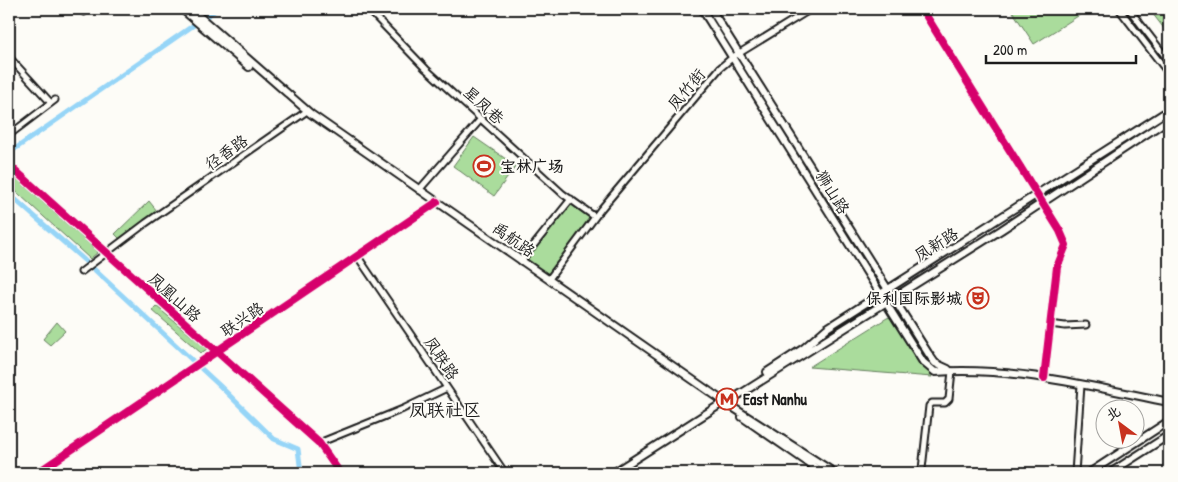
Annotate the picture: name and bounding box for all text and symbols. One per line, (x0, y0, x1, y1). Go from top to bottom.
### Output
scale bar (986, 32, 1136, 64)
text: 200 m (993, 39, 1027, 60)
street label: 凤竹街 (662, 64, 710, 114)
street label: 星凤巷 (459, 81, 509, 129)
street label: 径香路 (200, 129, 252, 175)
sports icon: 宝林广场 (472, 154, 496, 178)
place label: 宝林广场 (500, 155, 564, 177)
street label: 狮山路 (811, 166, 855, 218)
street label: 禹航路 (488, 216, 540, 262)
street label: 凤新路 (910, 222, 962, 266)
street label: 凤凰山路 (144, 267, 206, 327)
theatre icon: 保利国际影城 (966, 286, 990, 310)
place label: 保利国际影城 (866, 287, 962, 309)
street label: 联兴路 (216, 296, 268, 342)
street label: 凤联路 (419, 332, 465, 384)
metro station icon: East Nanhu (715, 387, 739, 411)
place label: East Nanhu (743, 388, 807, 410)
district label: 凤联社区 (409, 397, 481, 422)
north arrow (1096, 400, 1146, 450)
text: 北 (1102, 401, 1124, 424)

